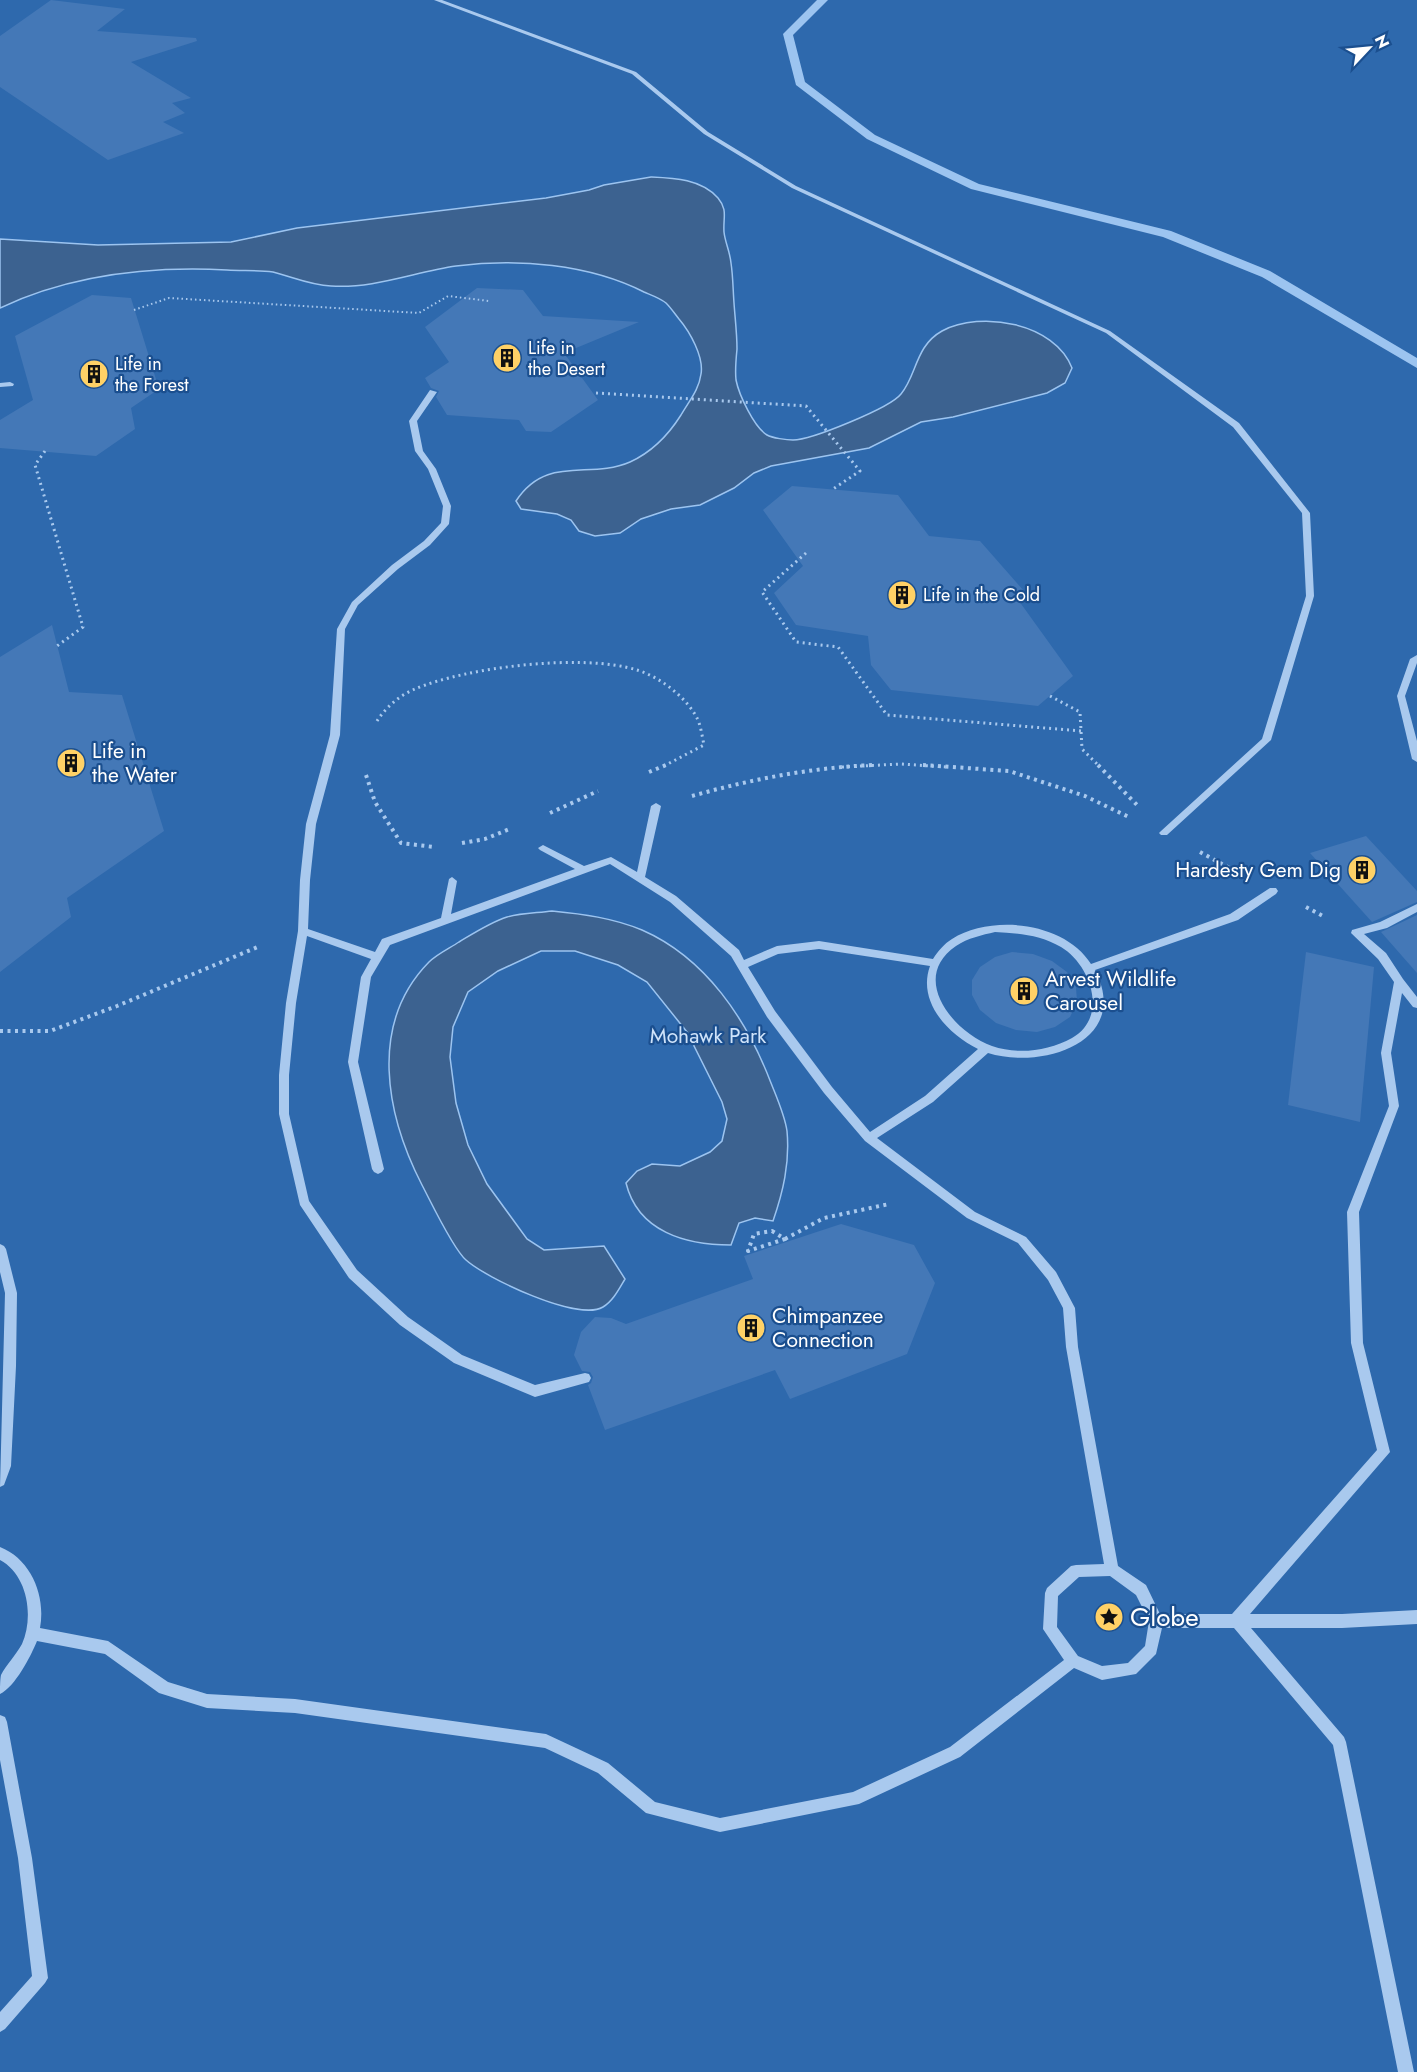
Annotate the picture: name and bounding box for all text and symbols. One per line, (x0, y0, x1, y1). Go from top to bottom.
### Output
north arrow (1339, 18, 1399, 78)
text: N (1369, 31, 1395, 52)
place label: Life in the Desert (528, 335, 606, 382)
building icon: Life in the Desert (491, 342, 523, 374)
place label: Life in the Forest (115, 351, 189, 398)
building icon: Life in the Forest (78, 358, 110, 390)
building icon: Life in the Cold (886, 579, 918, 611)
place label: Life in the Cold (923, 582, 1040, 608)
place label: Life in the Water (92, 736, 178, 790)
building icon: Life in the Water (55, 747, 87, 779)
building icon: Hardesty Gem Dig (1346, 854, 1378, 886)
place label: Hardesty Gem Dig (1175, 855, 1341, 885)
place label: Arvest Wildlife Carousel (1045, 964, 1177, 1018)
building icon: Arvest Wildlife Carousel (1008, 975, 1040, 1007)
park label: Mohawk Park (650, 1021, 767, 1051)
place label: Chimpanzee Connection (772, 1301, 884, 1355)
building icon: Chimpanzee Connection (735, 1312, 767, 1344)
place label: Globe (1130, 1598, 1199, 1636)
place icon: Globe (1093, 1601, 1125, 1633)

